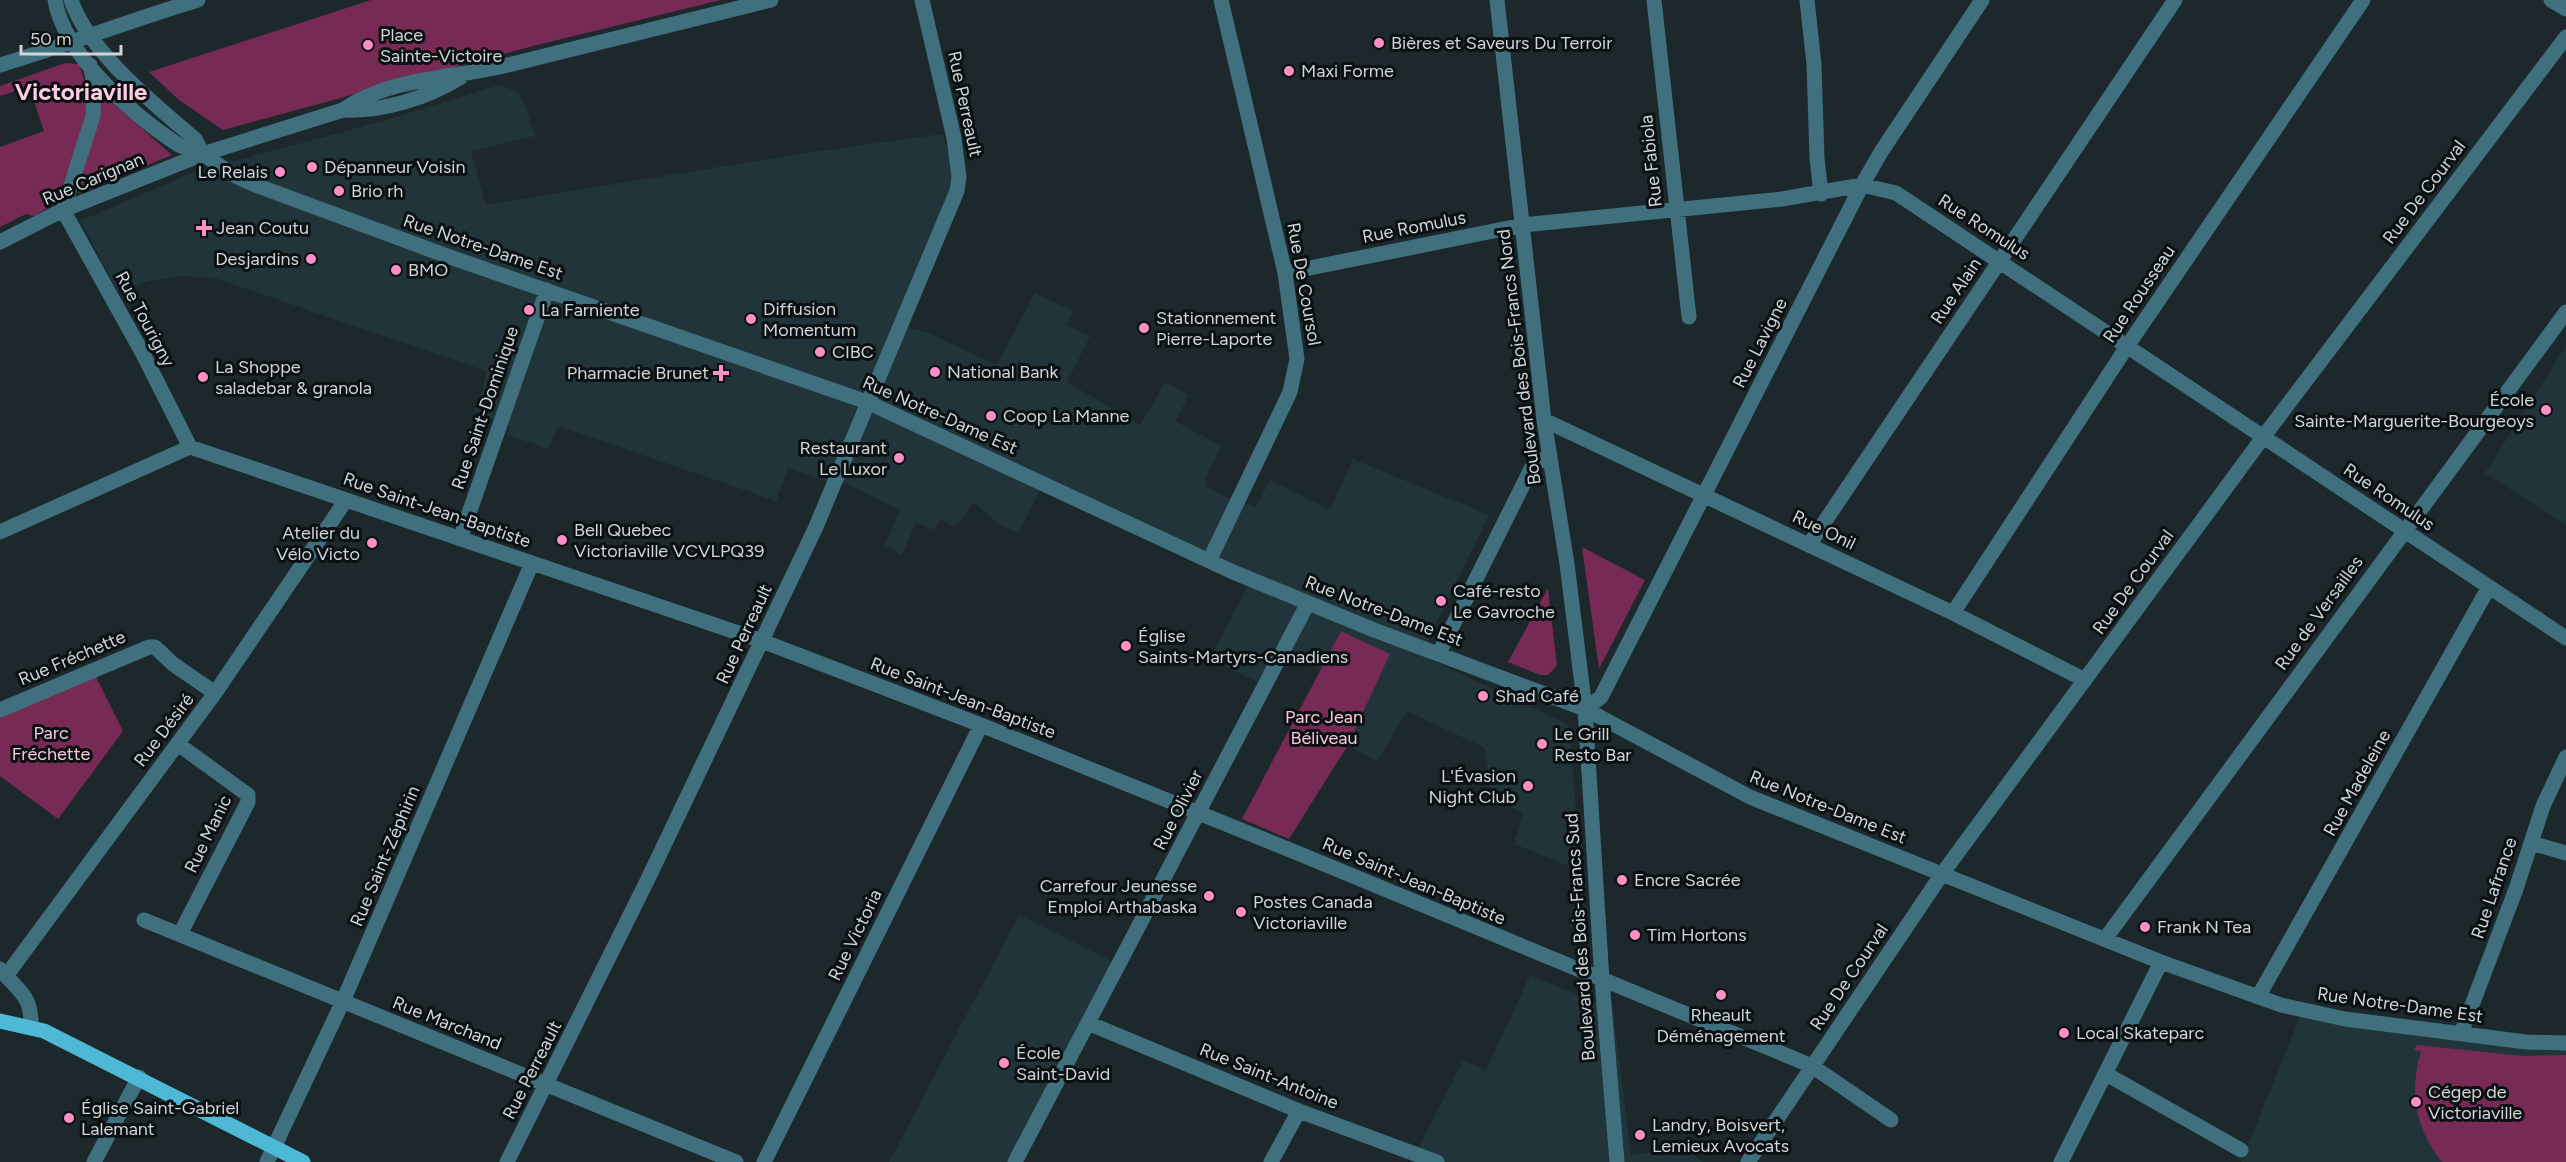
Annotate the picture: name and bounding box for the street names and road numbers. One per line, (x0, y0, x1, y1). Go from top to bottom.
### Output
street label: Rue Perreault (943, 49, 987, 159)
street label: Rue Fabiola (1635, 114, 1667, 208)
street label: Rue De Courval (2378, 136, 2470, 248)
street label: Rue Carignan (39, 148, 147, 210)
street label: Rue Romulus (1934, 189, 2034, 265)
street label: Rue Romulus (1360, 206, 1468, 248)
street label: Rue Notre-Dame Est (400, 209, 566, 285)
street label: Rue De Coursol (1282, 221, 1326, 347)
street label: Boulevard des Bois-Francs Nord (1492, 228, 1546, 486)
street label: Rue Rousseau (2098, 241, 2180, 347)
street label: Rue Alain (1926, 254, 1986, 328)
street label: Rue Tourigny (111, 267, 180, 371)
street label: Rue Lavigne (1728, 294, 1792, 392)
street label: Rue Saint-Dominique (447, 323, 523, 493)
street label: Rue Notre-Dame Est (859, 371, 1021, 459)
street label: Rue Romulus (2339, 459, 2439, 535)
street label: Rue Saint-Jean-Baptiste (340, 468, 534, 553)
street label: Rue Onil (1789, 505, 1859, 555)
street label: Rue De Courval (2088, 525, 2178, 639)
street label: Rue de Versailles (2270, 552, 2368, 674)
street label: Rue Notre-Dame Est (1302, 571, 1466, 651)
street label: Rue Perreault (711, 580, 777, 687)
street label: Rue Fréchette (15, 626, 129, 690)
street label: Rue Saint-Jean-Baptiste (867, 652, 1059, 744)
street label: Rue Désiré (129, 689, 199, 771)
street label: Rue Madeleine (2319, 726, 2395, 840)
street label: Rue Notre-Dame Est (1746, 765, 1910, 849)
street label: Rue Olivier (1148, 766, 1208, 854)
street label: Rue Saint-Zéphirin (345, 782, 425, 930)
street label: Rue Manic (180, 791, 236, 877)
street label: Boulevard des Bois-Francs Sud (1560, 812, 1600, 1062)
street label: Rue Saint-Jean-Baptiste (1319, 832, 1509, 930)
street label: Rue Lafrance (2466, 834, 2522, 942)
street label: Rue Victoria (823, 886, 887, 984)
street label: Rue De Courval (1805, 919, 1893, 1035)
street label: Rue Notre-Dame Est (2316, 982, 2485, 1028)
street label: Rue Marchand (389, 991, 505, 1055)
street label: Rue Perreault (498, 1017, 566, 1123)
street label: Rue Saint-Antoine (1196, 1038, 1342, 1114)

